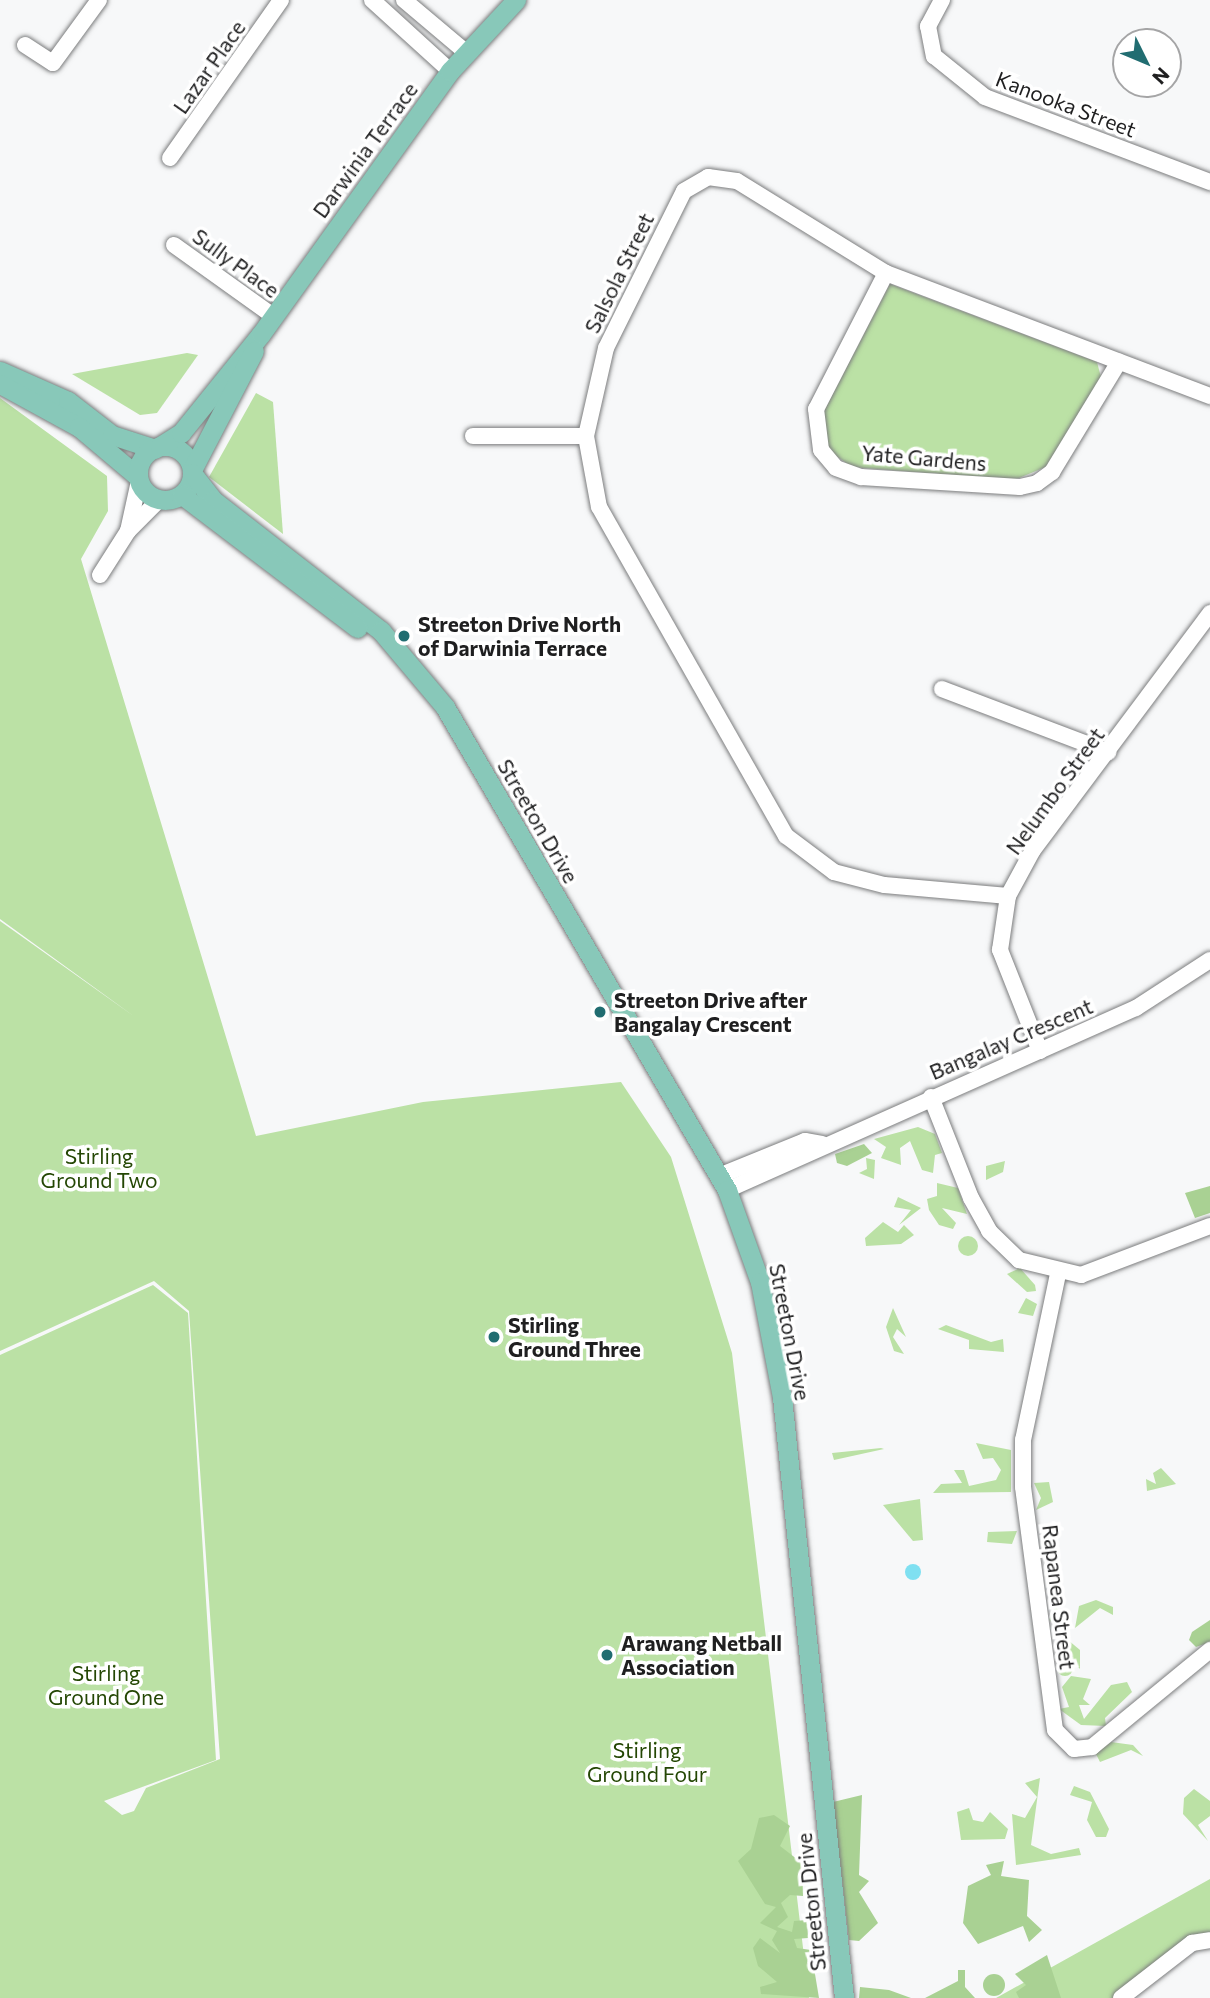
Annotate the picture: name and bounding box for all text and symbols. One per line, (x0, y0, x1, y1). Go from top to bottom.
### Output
street label: Lazar Place (168, 16, 250, 118)
north arrow (1112, 28, 1182, 98)
text: N (1148, 63, 1175, 89)
street label: Kanooka Street (992, 66, 1140, 142)
street label: Darwinia Terrace (307, 77, 423, 223)
street label: Salsola Street (579, 209, 659, 337)
street label: Sully Place (188, 223, 284, 303)
street label: Yate Gardens (860, 440, 988, 476)
place label: Streeton Drive North of Darwinia Terrace (418, 611, 621, 661)
marker: Streeton Drive North of Darwinia Terrace (396, 628, 412, 644)
street label: Nelumbo Street (1001, 723, 1109, 859)
street label: Streeton Drive (492, 755, 584, 887)
place label: Streeton Drive after Bangalay Crescent (614, 987, 807, 1037)
street label: Bangalay Crescent (926, 993, 1096, 1085)
marker: Streeton Drive after Bangalay Crescent (592, 1004, 608, 1020)
park label: Stirling Ground Two (41, 1143, 157, 1193)
street label: Streeton Drive (764, 1262, 816, 1402)
place label: Stirling Ground Three (508, 1312, 641, 1362)
marker: Stirling Ground Three (486, 1329, 502, 1345)
street label: Rapanea Street (1038, 1523, 1080, 1671)
place label: Arawang Netball Association (621, 1630, 782, 1680)
marker: Arawang Netball Association (599, 1647, 615, 1663)
park label: Stirling Ground One (48, 1660, 164, 1710)
park label: Stirling Ground Four (587, 1737, 707, 1787)
street label: Streeton Drive (791, 1832, 831, 1972)

